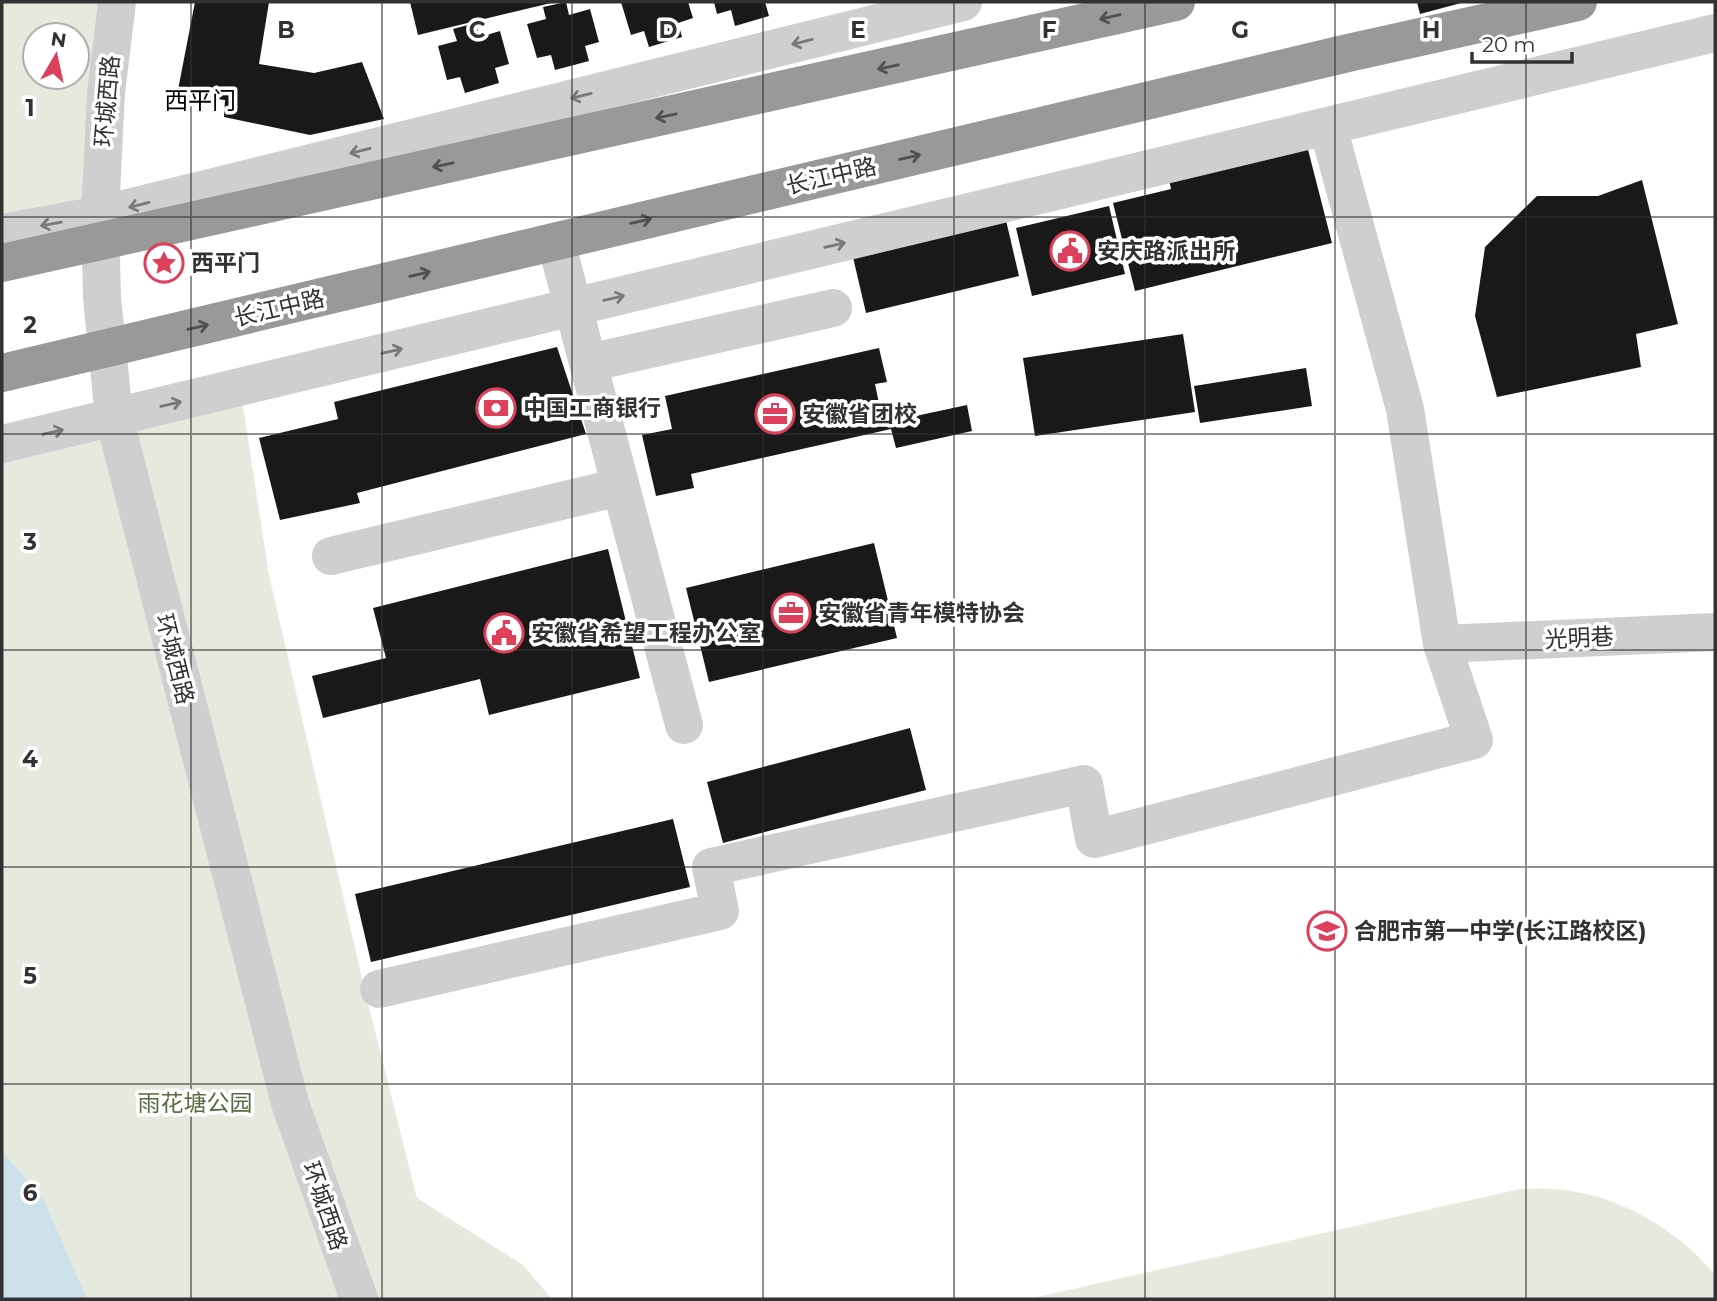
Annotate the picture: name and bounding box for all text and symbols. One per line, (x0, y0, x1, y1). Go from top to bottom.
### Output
one-way arrow (1099, 11, 1122, 24)
text: B (277, 16, 295, 44)
text: C (469, 16, 486, 44)
text: D (659, 16, 678, 44)
text: E (850, 16, 866, 44)
text: F (1042, 16, 1057, 44)
text: G (1231, 16, 1249, 44)
text: H (1422, 16, 1440, 44)
north arrow (21, 21, 91, 91)
scale bar (1472, 21, 1572, 65)
text: N (49, 27, 68, 52)
text: 20 m (1482, 32, 1536, 57)
one-way arrow (791, 36, 814, 49)
street label: 环城西路 (89, 54, 125, 148)
one-way arrow (877, 61, 900, 74)
district label: 西平门 (164, 86, 236, 115)
one-way arrow (570, 90, 593, 103)
text: 1 (25, 94, 35, 122)
one-way arrow (655, 110, 677, 123)
one-way arrow (349, 144, 372, 158)
one-way arrow (898, 150, 921, 163)
street label: 长江中路 (783, 152, 879, 200)
one-way arrow (432, 158, 455, 172)
one-way arrow (128, 199, 151, 212)
one-way arrow (629, 214, 652, 227)
one-way arrow (40, 218, 63, 231)
public building icon: 安庆路派出所 (1049, 230, 1091, 272)
place label: 安庆路派出所 (1097, 237, 1235, 265)
one-way arrow (823, 238, 846, 251)
place icon: 西平门 (143, 242, 185, 284)
place label: 西平门 (191, 249, 260, 277)
one-way arrow (408, 267, 430, 280)
street label: 长江中路 (231, 284, 327, 332)
one-way arrow (602, 291, 625, 304)
text: 2 (23, 311, 37, 339)
one-way arrow (186, 320, 209, 333)
one-way arrow (380, 344, 403, 357)
bank icon: 中国工商银行 (475, 387, 517, 429)
office icon: 安徽省团校 (754, 393, 796, 435)
place label: 中国工商银行 (523, 394, 661, 422)
one-way arrow (159, 397, 182, 410)
place label: 安徽省团校 (802, 400, 917, 428)
one-way arrow (41, 425, 64, 438)
text: 3 (22, 528, 37, 556)
office icon: 安徽省青年模特协会 (770, 592, 812, 634)
place label: 安徽省青年模特协会 (818, 599, 1025, 627)
street label: 环城西路 (150, 611, 200, 707)
public building icon: 安徽省希望工程办公室 (483, 612, 525, 654)
place label: 安徽省希望工程办公室 (531, 619, 761, 647)
street label: 光明巷 (1544, 622, 1614, 654)
text: 4 (22, 745, 38, 773)
school or university icon: 合肥市第一中学(长江路校区) (1306, 910, 1348, 952)
place label: 合肥市第一中学(长江路校区) (1354, 917, 1646, 945)
text: 5 (23, 962, 37, 990)
park label: 雨花塘公园 (138, 1089, 253, 1117)
street label: 环城西路 (297, 1158, 353, 1254)
text: 6 (23, 1179, 38, 1207)

